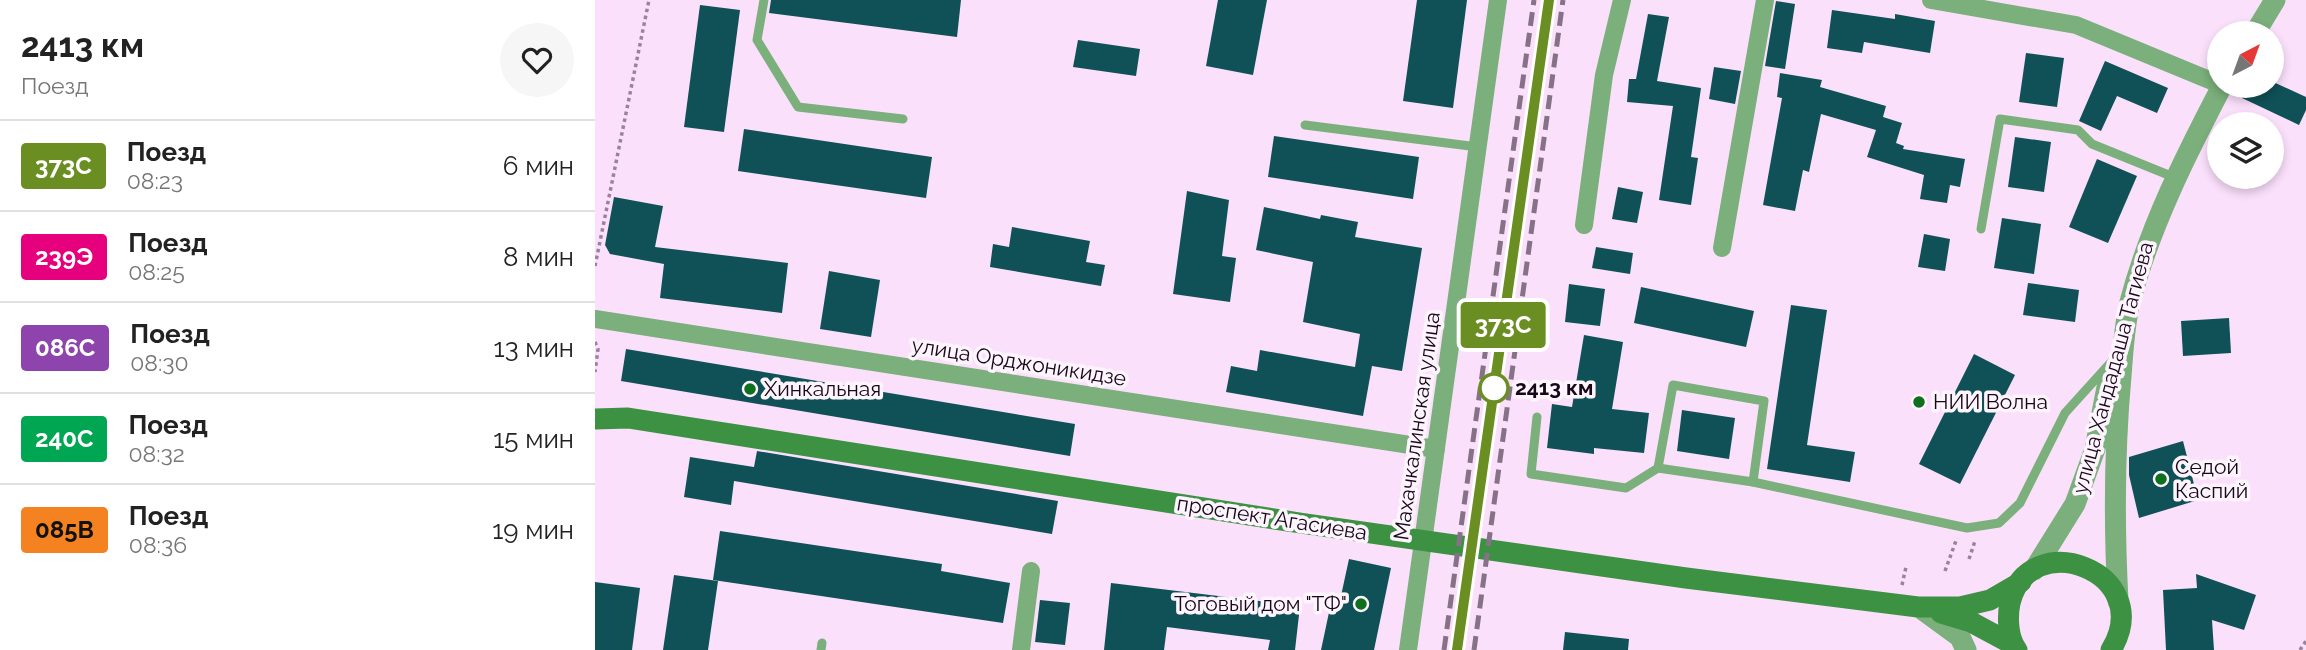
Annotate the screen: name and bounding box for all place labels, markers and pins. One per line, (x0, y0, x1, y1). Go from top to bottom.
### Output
marker: 2413 км (1479, 373, 1509, 403)
place label: 2413 км (1515, 375, 1593, 400)
place label: Хинкальная (764, 376, 881, 401)
marker: Хинкальная (742, 381, 758, 397)
place label: НИИ Волна (1933, 389, 2048, 414)
marker: НИИ Волна (1911, 394, 1927, 410)
place label: Седой Каспий (2175, 454, 2248, 503)
marker: Седой Каспий (2153, 471, 2169, 487)
place label: Тоговый дом "ТФ" (1174, 591, 1347, 616)
marker: Тоговый дом "ТФ" (1353, 596, 1369, 612)

